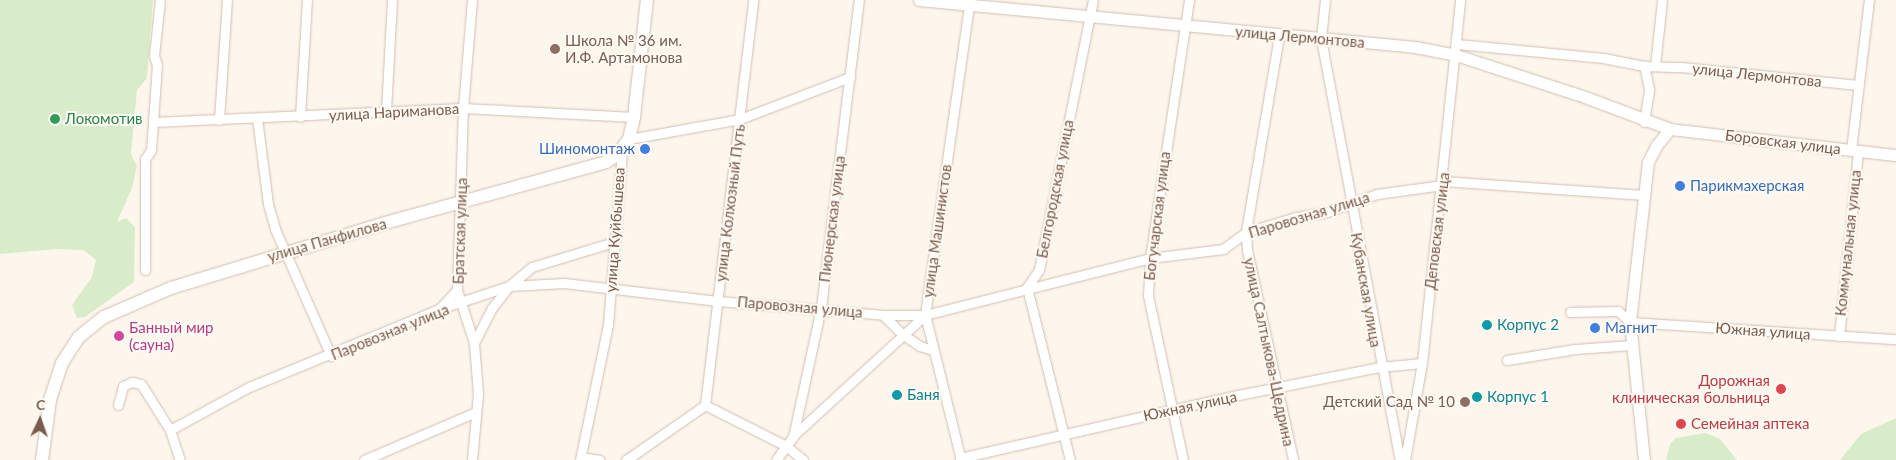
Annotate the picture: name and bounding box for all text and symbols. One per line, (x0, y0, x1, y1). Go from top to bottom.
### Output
street label: улица Лермонтова (1234, 22, 1366, 52)
place label: Школа № 36 им. И.Ф. Артамонова (565, 31, 682, 66)
marker: Школа № 36 им. И.Ф. Артамонова (549, 43, 561, 55)
street label: улица Лермонтова (1691, 59, 1823, 91)
street label: улица Нариманова (328, 100, 460, 124)
place label: Локомотив (65, 110, 143, 128)
marker: Локомотив (49, 113, 61, 125)
street label: Белгородская улица (1033, 118, 1077, 260)
street label: улица Колхозный Путь (711, 123, 749, 283)
street label: Боровская улица (1724, 126, 1842, 158)
place label: Шиномонтаж (539, 140, 635, 158)
marker: Шиномонтаж (639, 143, 651, 155)
street label: Богучарская улица (1140, 150, 1174, 282)
street label: Пионерская улица (815, 155, 849, 283)
street label: улица Машинистов (919, 163, 955, 299)
street label: улица Куйбышева (602, 167, 628, 293)
street label: Коммунальная улица (1831, 169, 1865, 317)
street label: Деповская улица (1421, 171, 1453, 291)
street label: Братская улица (449, 177, 471, 285)
place label: Парикмахерская (1690, 177, 1804, 195)
marker: Парикмахерская (1674, 180, 1686, 192)
street label: Паровозная улица (1246, 188, 1372, 242)
street label: улица Панфилова (265, 214, 389, 266)
street label: Кубанская улица (1347, 231, 1385, 349)
street label: улица Салтыкова-Щедрина (1240, 256, 1298, 448)
street label: Паровозная улица (737, 293, 863, 321)
street label: Паровозная улица (328, 300, 452, 364)
place label: Корпус 2 (1497, 316, 1559, 334)
place label: Банный мир (сауна) (129, 318, 214, 353)
marker: Корпус 2 (1481, 319, 1493, 331)
place label: Магнит (1605, 319, 1657, 337)
street label: Южная улица (1715, 319, 1811, 343)
marker: Магнит (1589, 322, 1601, 334)
marker: Банный мир (сауна) (113, 330, 125, 342)
place label: Дорожная клиническая больница (1612, 371, 1770, 406)
marker: Дорожная клиническая больница (1774, 382, 1788, 396)
place label: Баня (907, 386, 940, 404)
street label: Южная улица (1142, 387, 1238, 425)
place label: Корпус 1 (1487, 388, 1549, 406)
marker: Баня (891, 389, 903, 401)
marker: Корпус 1 (1471, 391, 1483, 403)
place label: Детский Сад № 10 (1323, 393, 1455, 411)
north arrow (15, 395, 65, 445)
text: С (36, 396, 46, 413)
marker: Детский Сад № 10 (1459, 396, 1471, 408)
place label: Семейная аптека (1691, 415, 1809, 433)
marker: Семейная аптека (1675, 418, 1687, 430)

